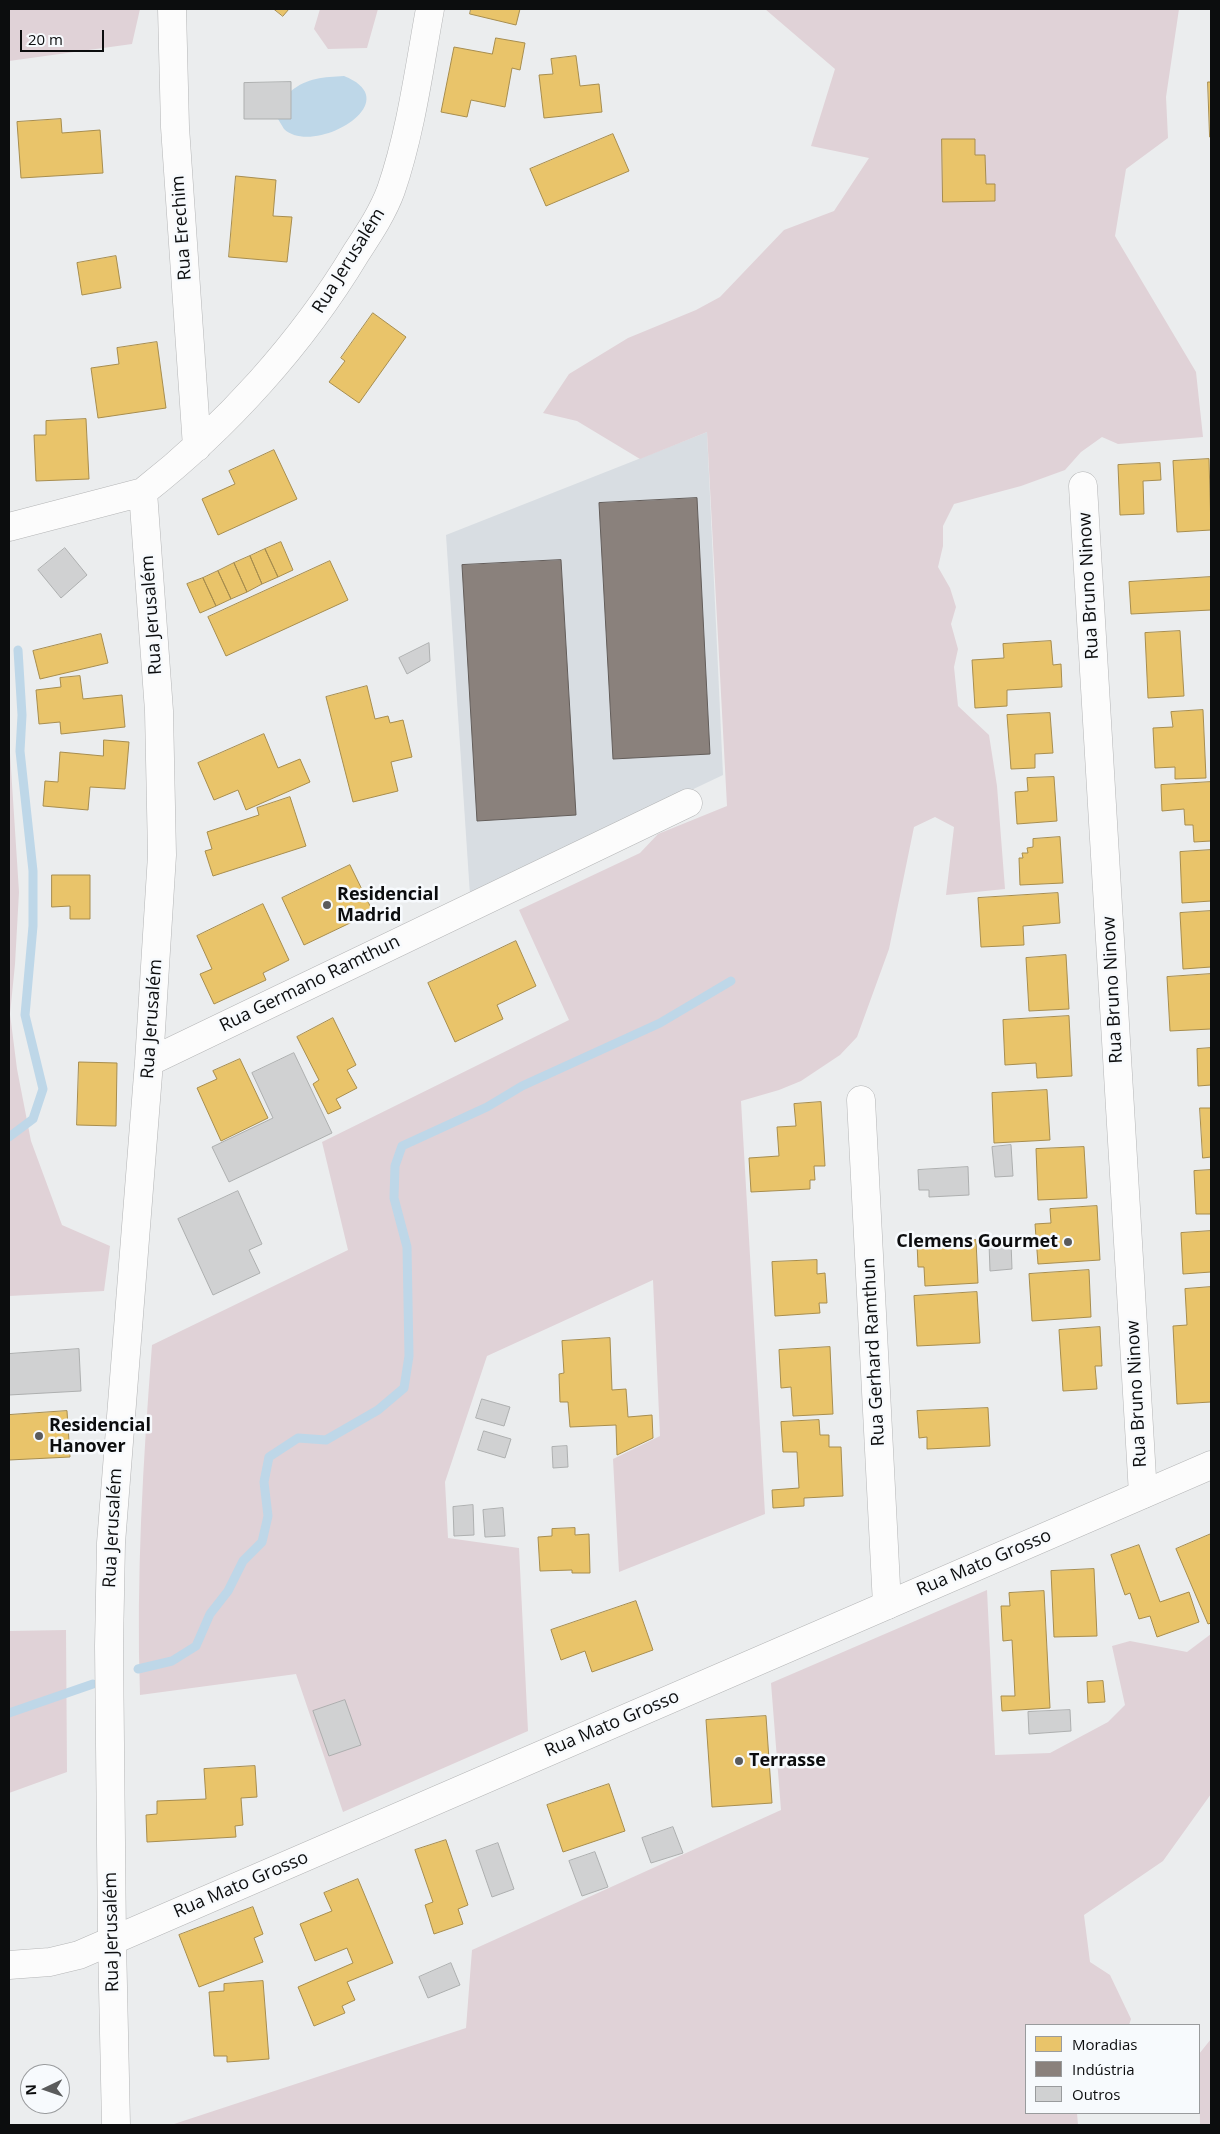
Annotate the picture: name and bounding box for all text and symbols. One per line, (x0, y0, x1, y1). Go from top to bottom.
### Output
scale bar (22, 20, 106, 52)
text: 20 m (28, 29, 63, 49)
street label: Rua Erechim (168, 175, 196, 281)
street label: Rua Jerusalém (308, 204, 390, 318)
street label: Rua Bruno Ninow (1074, 512, 1104, 660)
street label: Rua Jerusalém (137, 554, 167, 676)
place label: Residencial Madrid (337, 884, 439, 926)
marker: Residencial Madrid (321, 899, 333, 911)
street label: Rua Bruno Ninow (1098, 916, 1128, 1064)
street label: Rua Germano Ramthun (216, 931, 404, 1037)
street label: Rua Jerusalém (137, 958, 167, 1080)
place label: Clemens Gourmet (896, 1231, 1058, 1253)
marker: Clemens Gourmet (1062, 1236, 1074, 1248)
street label: Rua Gerhard Ramthun (858, 1257, 890, 1447)
street label: Rua Bruno Ninow (1122, 1320, 1152, 1468)
place label: Residencial Hanover (49, 1415, 151, 1458)
marker: Residencial Hanover (33, 1430, 45, 1442)
street label: Rua Jerusalém (99, 1467, 127, 1589)
street label: Rua Mato Grosso (913, 1525, 1055, 1601)
street label: Rua Mato Grosso (541, 1686, 683, 1762)
place label: Terrasse (749, 1750, 826, 1772)
marker: Terrasse (733, 1755, 745, 1767)
street label: Rua Mato Grosso (170, 1847, 312, 1923)
street label: Rua Jerusalém (100, 1872, 124, 1992)
legend (1025, 2024, 1200, 2114)
text: Moradias (1072, 2034, 1137, 2054)
text: Indústria (1072, 2059, 1135, 2079)
north arrow (20, 2064, 70, 2114)
text: N (21, 2084, 40, 2096)
text: Outros (1072, 2084, 1121, 2104)

